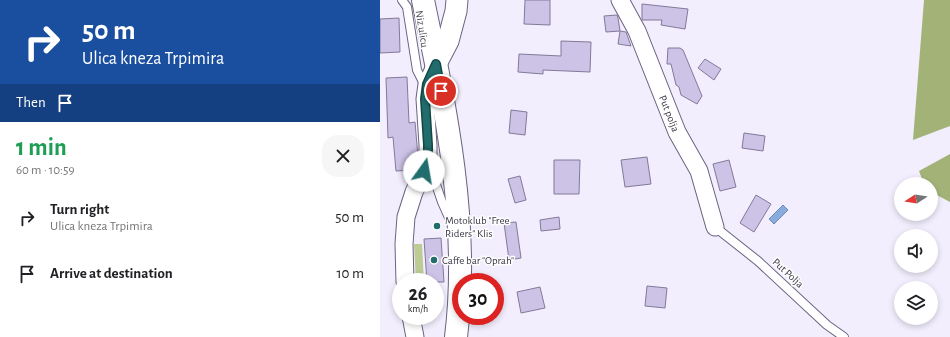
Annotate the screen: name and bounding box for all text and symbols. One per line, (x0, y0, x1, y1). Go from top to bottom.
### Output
street label: Niz ulicu (414, 10, 430, 49)
icon: right (16, 16, 68, 68)
text: 50 m (82, 17, 136, 45)
text: Ulica kneza Trpimira (82, 50, 224, 68)
pin (424, 74, 458, 108)
icon: arrive (430, 80, 452, 102)
icon: arrive (54, 92, 76, 114)
street label: Put polja (657, 94, 682, 133)
text: Then (16, 95, 46, 110)
button: close (322, 135, 364, 177)
text: 1 min (16, 136, 67, 160)
position arrow (403, 150, 445, 192)
text: 60 m · 10:59 (16, 164, 75, 177)
north arrow (894, 177, 938, 221)
map controls (894, 177, 938, 325)
text: Turn right (50, 202, 109, 217)
icon: right (16, 207, 38, 229)
text: 50 m (335, 210, 364, 225)
place label: Motoklub "Free Riders" Klis (445, 215, 510, 239)
text: Ulica kneza Trpimira (50, 220, 153, 233)
marker: Motoklub "Free Riders" Klis (432, 221, 442, 231)
button: sound (894, 229, 938, 273)
marker: Caffe bar "Oprah" (429, 255, 439, 265)
place label: Caffe bar "Oprah" (442, 255, 514, 266)
street label: Put Polja (770, 256, 806, 290)
icon: arrive (16, 263, 38, 285)
text: Arrive at destination (50, 266, 173, 281)
text: 10 m (336, 266, 364, 281)
speed limit sign: 30 (452, 273, 504, 325)
button: layers (894, 281, 938, 325)
text: 26 (408, 284, 428, 304)
text: km/h (408, 304, 428, 314)

